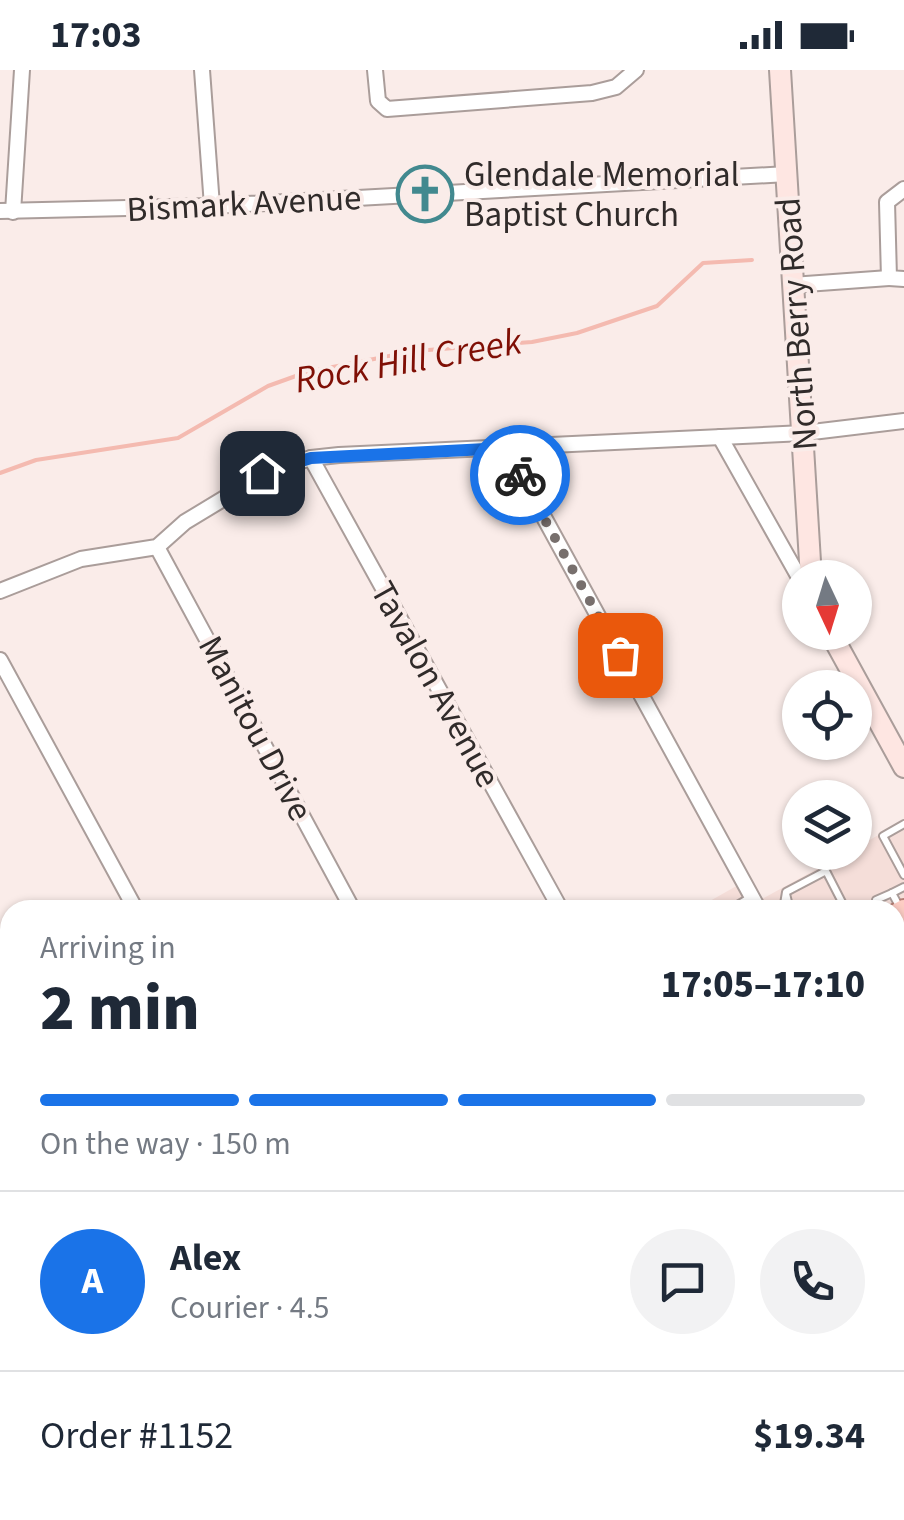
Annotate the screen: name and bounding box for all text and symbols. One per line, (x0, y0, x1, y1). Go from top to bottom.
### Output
text: 17:03 (50, 8, 142, 62)
place label: Glendale Memorial Baptist Church (464, 150, 740, 240)
church icon: Glendale Memorial Baptist Church (395, 164, 455, 224)
street label: Bismark Avenue (125, 173, 363, 235)
street label: North Berry Road (763, 196, 831, 452)
water label: Rock Hill Creek (290, 314, 527, 408)
courier (470, 425, 570, 525)
pin (220, 431, 305, 516)
icon: home (235, 446, 290, 501)
icon: bike (493, 448, 548, 503)
north arrow (782, 560, 872, 650)
map controls (782, 560, 872, 870)
street label: Tavalon Avenue (358, 572, 513, 797)
pin (578, 613, 663, 698)
street label: Manitou Drive (185, 627, 325, 830)
icon: bag (593, 628, 648, 683)
button: locate (782, 670, 872, 760)
button: layers (782, 780, 872, 870)
text: Arriving in (40, 925, 176, 971)
text: 17:05–17:10 (661, 958, 865, 1012)
text: 2 min (40, 962, 200, 1055)
text: On the way · 150 m (40, 1121, 291, 1167)
button: chat (630, 1229, 735, 1334)
button: phone (760, 1229, 865, 1334)
text: Alex (170, 1231, 241, 1285)
text: A (82, 1254, 103, 1308)
text: Courier · 4.5 (170, 1285, 330, 1331)
text: Order #1152 (40, 1409, 233, 1463)
text: $19.34 (753, 1409, 865, 1463)

